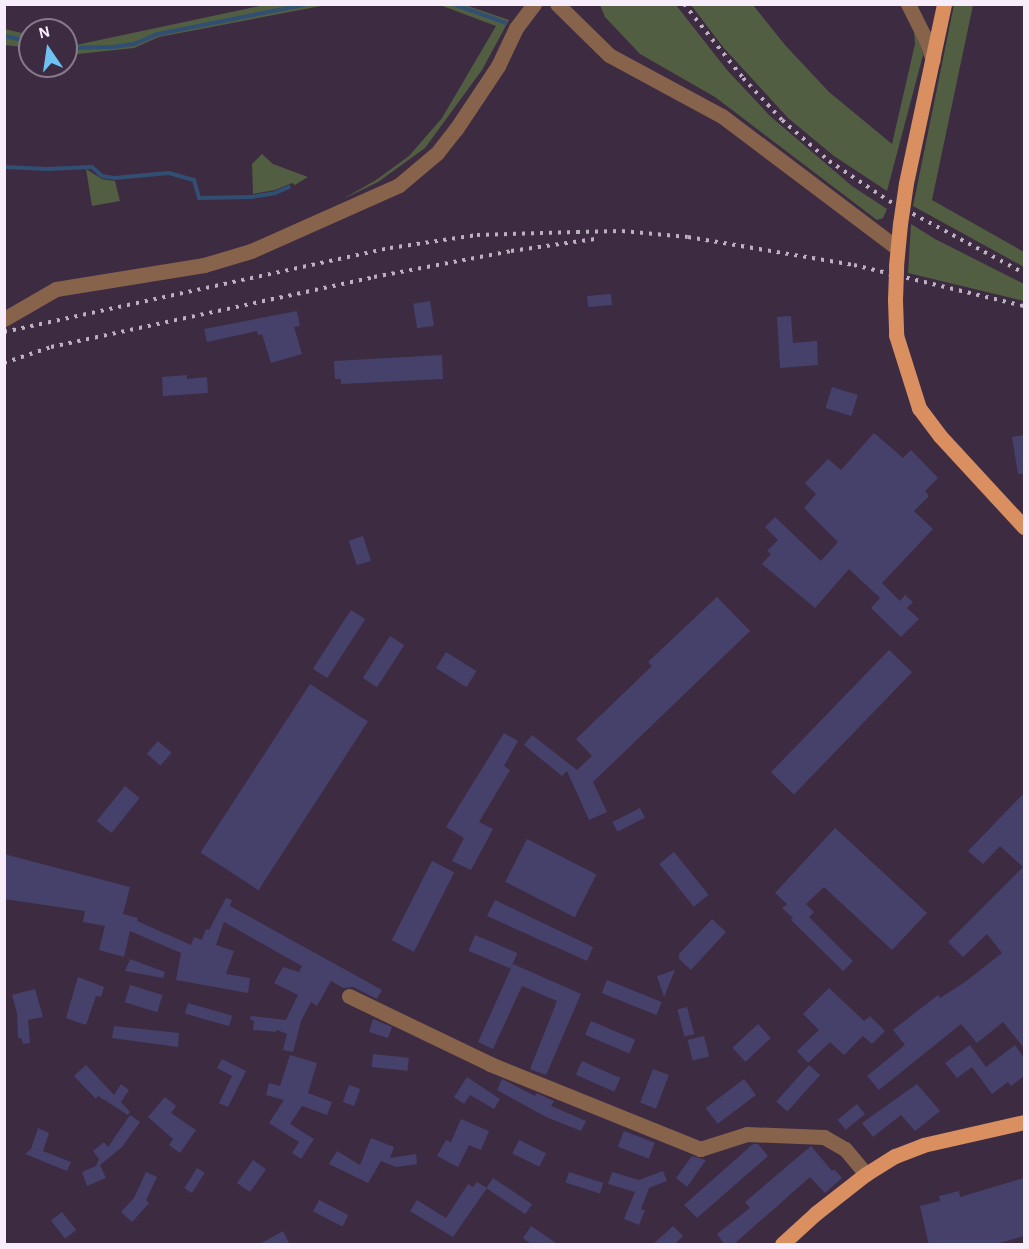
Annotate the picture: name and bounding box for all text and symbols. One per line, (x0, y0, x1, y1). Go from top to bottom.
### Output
north arrow (18, 18, 78, 78)
text: N (37, 23, 52, 41)

